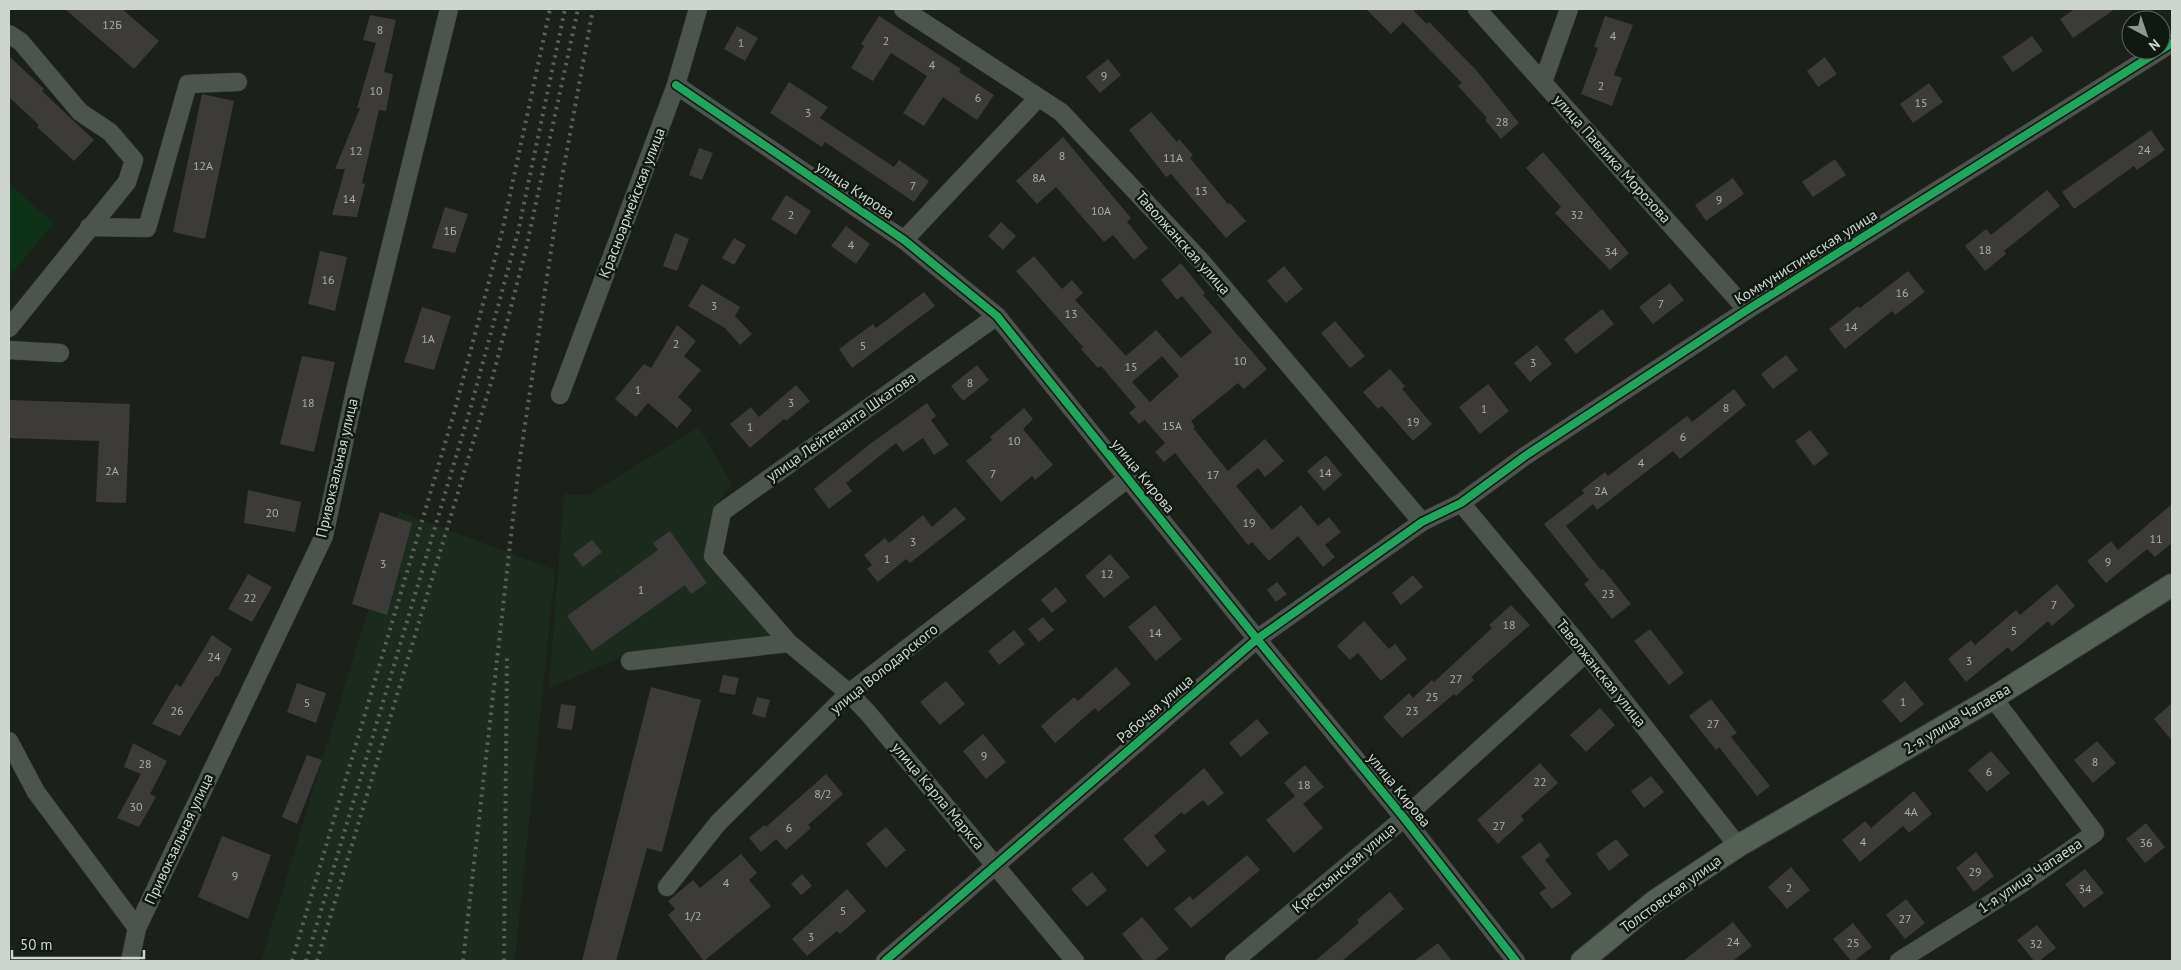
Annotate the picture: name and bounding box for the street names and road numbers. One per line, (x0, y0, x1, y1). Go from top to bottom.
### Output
street label: улица Павлика Морозова (1549, 90, 1675, 227)
street label: Красноармейская улица (594, 125, 669, 281)
street label: улица Кирова (812, 156, 898, 223)
street label: Таволжанская улица (1132, 187, 1235, 299)
street label: Коммунистическая улица (1731, 205, 1881, 308)
street label: улица Лейтенанта Шкатова (762, 368, 919, 485)
street label: Привокзальная улица (311, 396, 362, 539)
street label: улица Кирова (1107, 434, 1179, 517)
street label: Таволжанская улица (1552, 615, 1651, 730)
street label: улица Володарского (826, 619, 941, 718)
street label: Рабочая улица (1112, 670, 1197, 747)
street label: 2-я улица Чапаева (1900, 679, 2014, 758)
street label: улица Карла Маркса (888, 738, 989, 853)
street label: улица Кирова (1363, 748, 1435, 831)
street label: Привокзальная улица (140, 770, 217, 907)
street label: Крестьянская улица (1288, 819, 1400, 917)
street label: 1-я улица Чапаева (1974, 834, 2085, 917)
street label: Толстовская улица (1616, 851, 1725, 937)

